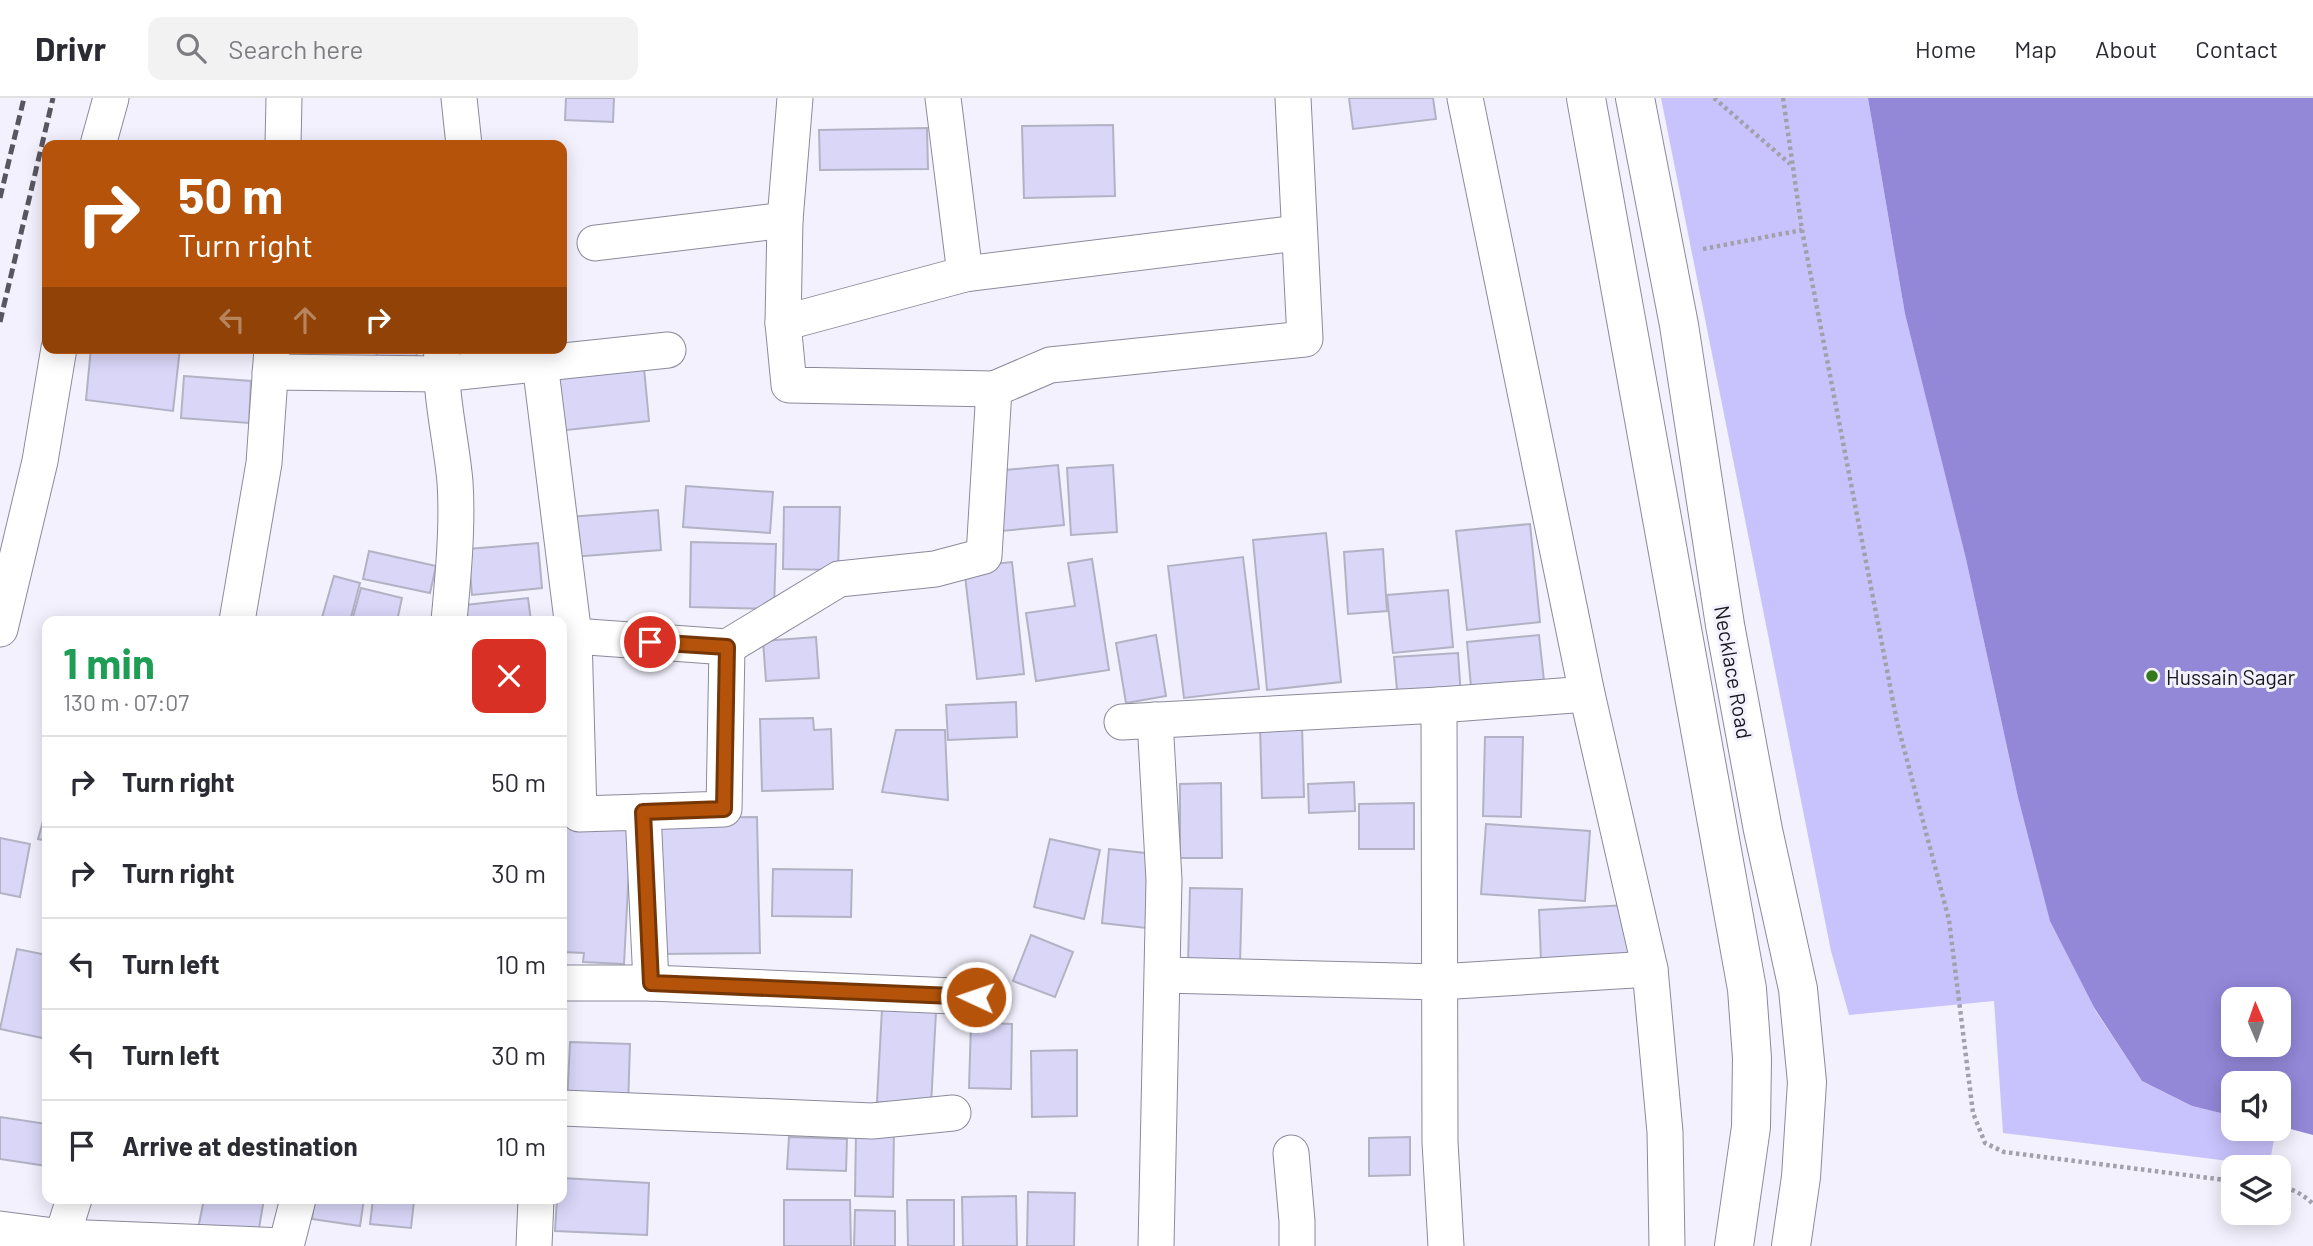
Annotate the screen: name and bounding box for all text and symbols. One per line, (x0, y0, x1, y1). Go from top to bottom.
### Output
search box (148, 17, 638, 80)
text: Drivr (35, 28, 106, 68)
icon: search (172, 29, 210, 67)
text: Search here (228, 33, 363, 64)
text: Home (1915, 34, 1976, 63)
text: Map (2014, 34, 2057, 63)
text: About (2095, 34, 2157, 63)
text: Contact (2195, 34, 2278, 63)
text: 50 m (178, 165, 283, 224)
icon: right (63, 168, 154, 259)
text: Turn right (178, 225, 313, 263)
icon: left (213, 301, 251, 339)
icon: ahead (286, 301, 324, 339)
icon: right (359, 301, 397, 339)
street label: Necklace Road (1710, 603, 1758, 741)
pin (620, 612, 680, 672)
icon: arrive (631, 623, 669, 661)
text: 1 min (63, 637, 155, 687)
button: close (472, 639, 546, 713)
place label: Hussain Sagar (2166, 664, 2295, 689)
marker: Hussain Sagar (2144, 668, 2160, 684)
text: 130 m · 07:07 (63, 688, 189, 716)
icon: right (63, 763, 101, 801)
text: Turn right (122, 766, 235, 797)
text: 50 m (491, 766, 546, 797)
icon: right (63, 854, 101, 892)
text: Turn right (122, 857, 235, 888)
text: 30 m (491, 857, 546, 888)
icon: left (63, 945, 101, 983)
text: Turn left (122, 948, 220, 979)
text: 10 m (496, 948, 546, 979)
position arrow (939, 960, 1013, 1034)
north arrow (2221, 987, 2291, 1057)
map controls (2221, 987, 2291, 1225)
icon: left (63, 1036, 101, 1074)
text: Turn left (122, 1039, 220, 1070)
text: 30 m (491, 1039, 546, 1070)
button: sound (2221, 1071, 2291, 1141)
icon: arrive (63, 1127, 101, 1165)
text: Arrive at destination (122, 1130, 358, 1161)
text: 10 m (496, 1130, 546, 1161)
button: layers (2221, 1155, 2291, 1225)

